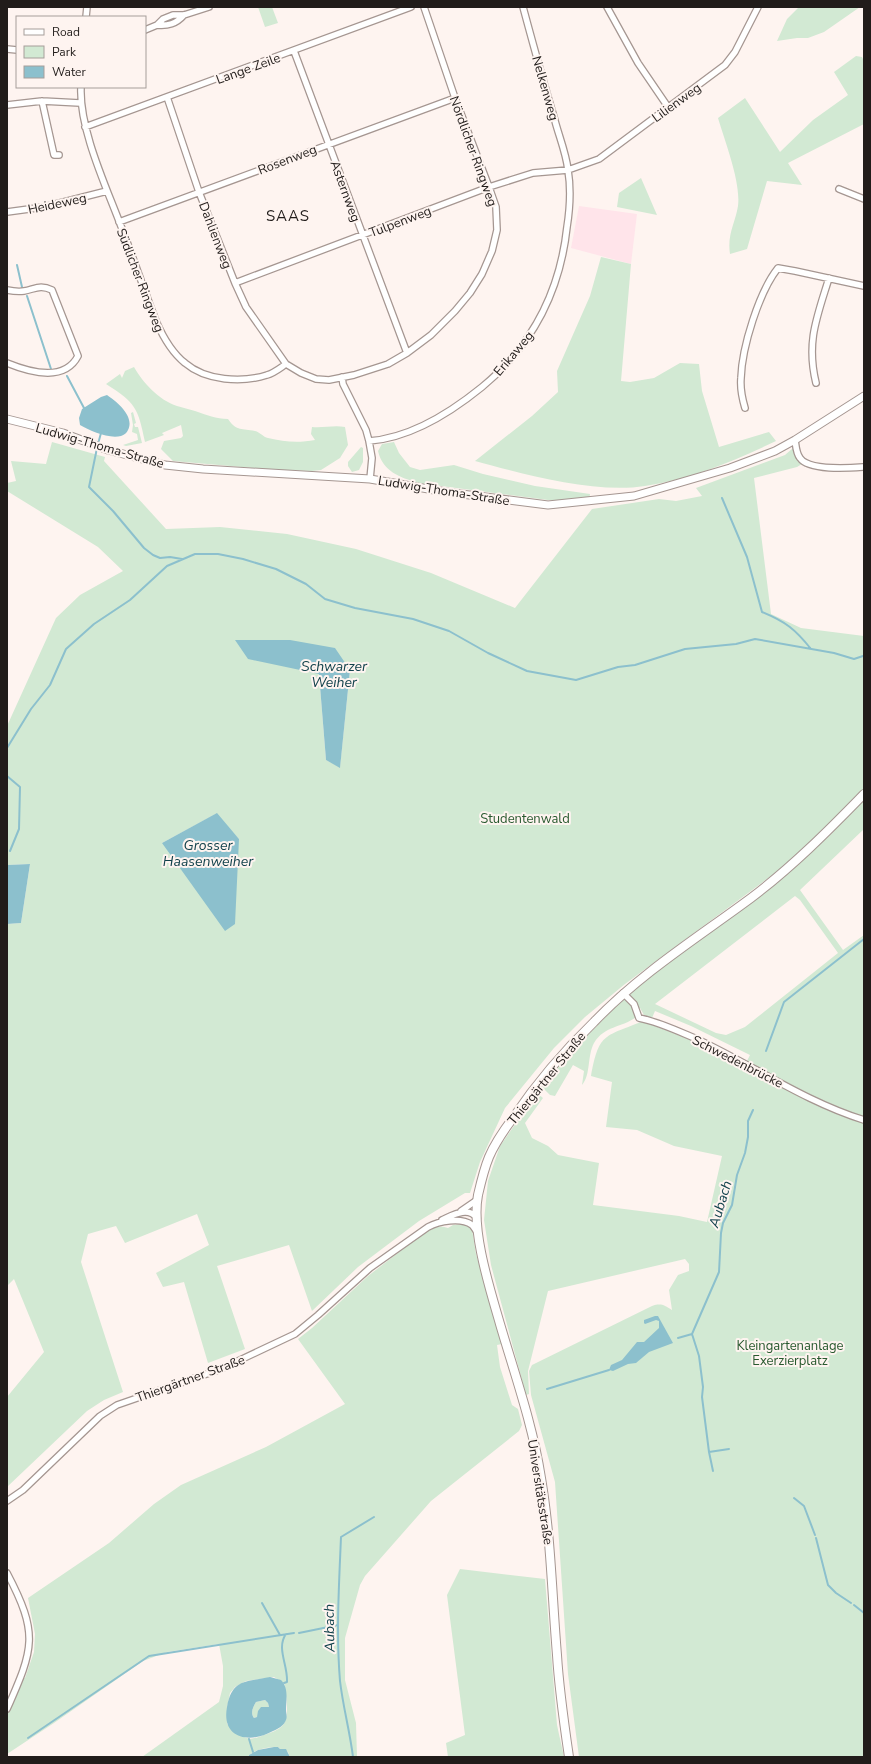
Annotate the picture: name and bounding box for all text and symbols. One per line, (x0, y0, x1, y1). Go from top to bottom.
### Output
legend (16, 16, 146, 88)
text: Road (52, 24, 80, 40)
text: Park (52, 44, 77, 60)
street label: Lange Zeile (214, 49, 283, 89)
street label: Nelkenweg (527, 54, 563, 123)
text: Water (52, 64, 86, 80)
street label: Lilienweg (648, 79, 705, 127)
street label: Nördlicher Ringweg (445, 94, 501, 209)
street label: Rosenweg (255, 140, 319, 179)
street label: Asternweg (326, 158, 365, 225)
street label: Heideweg (26, 189, 88, 219)
street label: Dahlienweg (194, 199, 236, 271)
street label: Tulpenweg (367, 202, 434, 242)
district label: SAAS (266, 206, 310, 226)
street label: Südlicher Ringweg (112, 226, 168, 335)
street label: Erikaweg (490, 327, 538, 380)
street label: Ludwig-Thoma-Straße (33, 419, 166, 473)
street label: Ludwig-Thoma-Straße (377, 472, 511, 510)
water label: Schwarzer Weiher (301, 657, 368, 692)
park label: Studentenwald (480, 810, 570, 828)
water label: Grosser Haasenweiher (163, 836, 254, 871)
street label: Thiergärtner Straße (504, 1028, 590, 1129)
street label: Schwedenbrücke (689, 1031, 786, 1093)
water label: Aubach (704, 1178, 737, 1231)
park label: Kleingartenanlage Exerzierplatz (736, 1337, 844, 1370)
street label: Thiergärtner Straße (133, 1351, 248, 1407)
street label: Universitätsstraße (523, 1438, 557, 1546)
water label: Aubach (320, 1604, 339, 1653)

